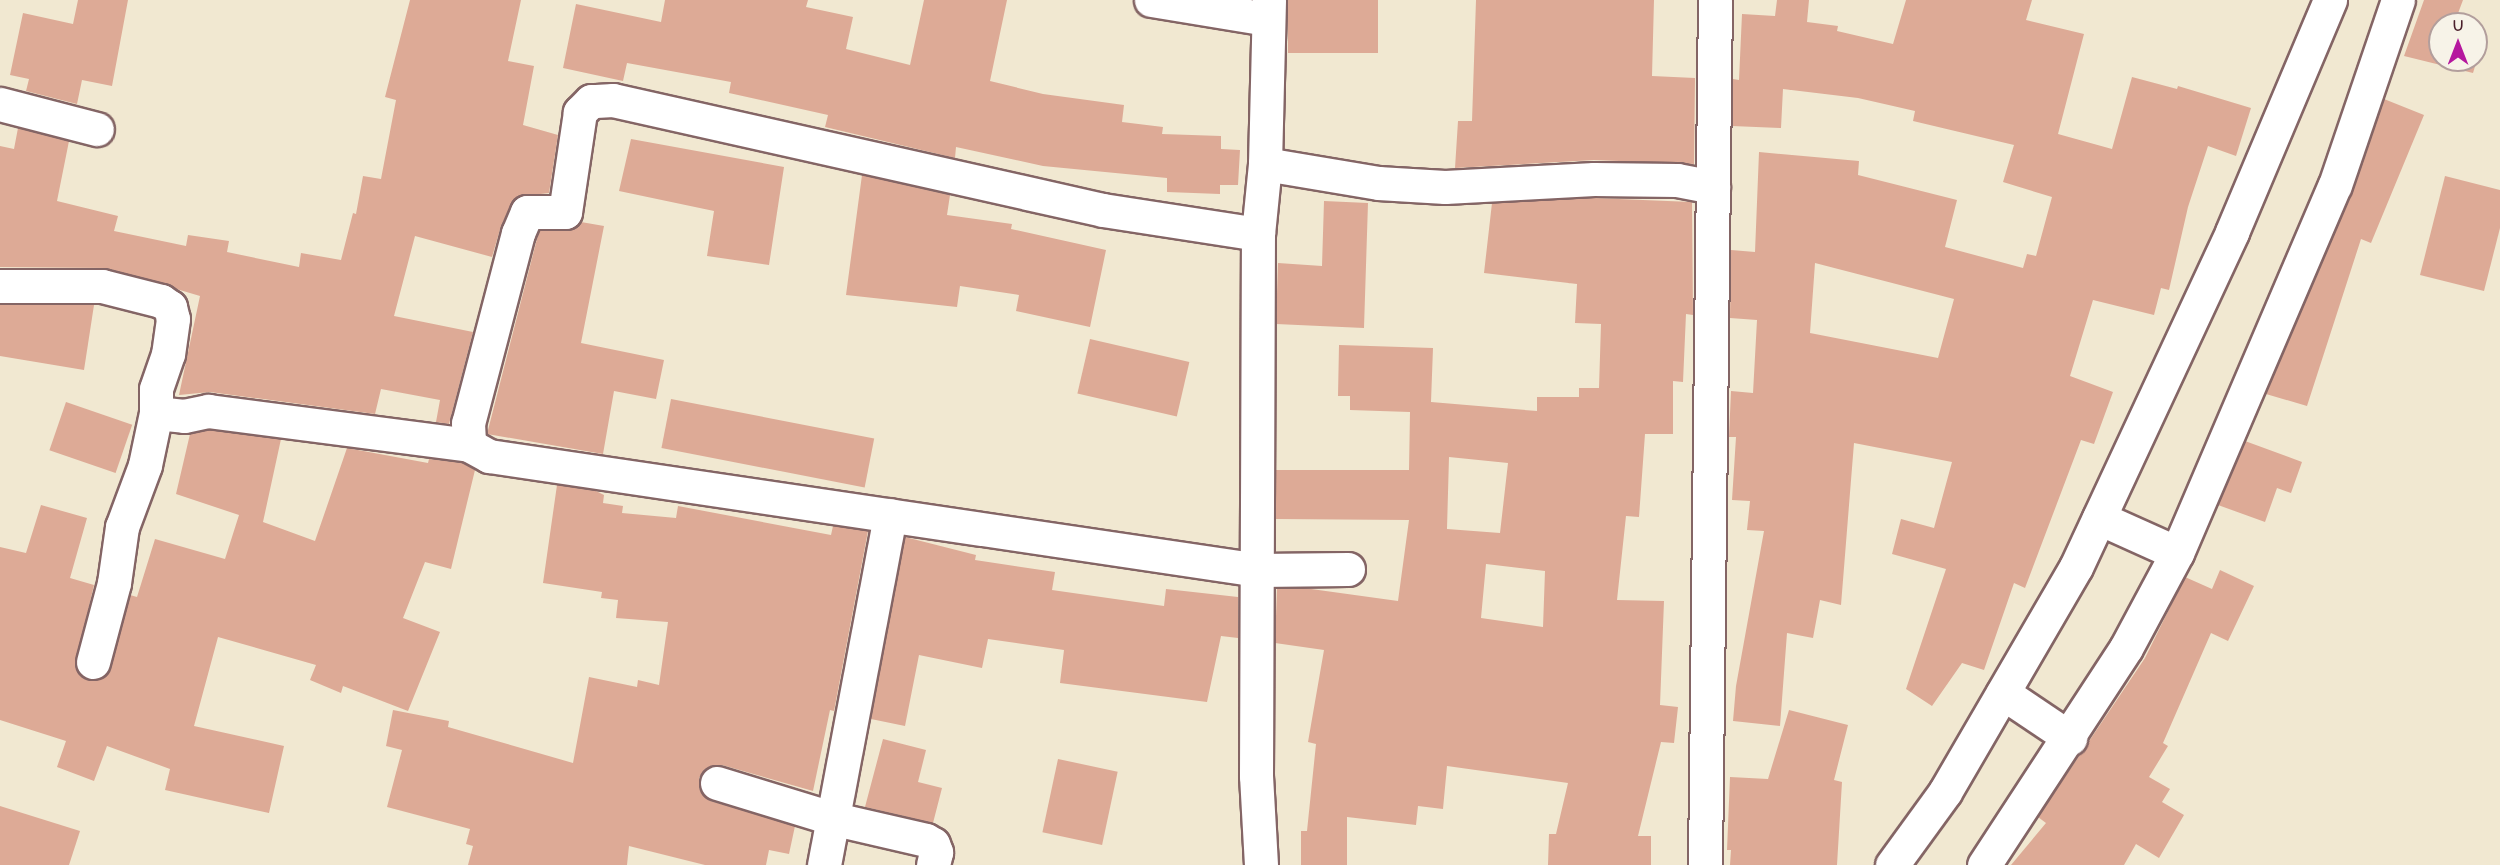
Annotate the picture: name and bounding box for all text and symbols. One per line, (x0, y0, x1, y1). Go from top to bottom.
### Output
north arrow (2428, 12, 2488, 72)
text: U (2453, 17, 2463, 35)

